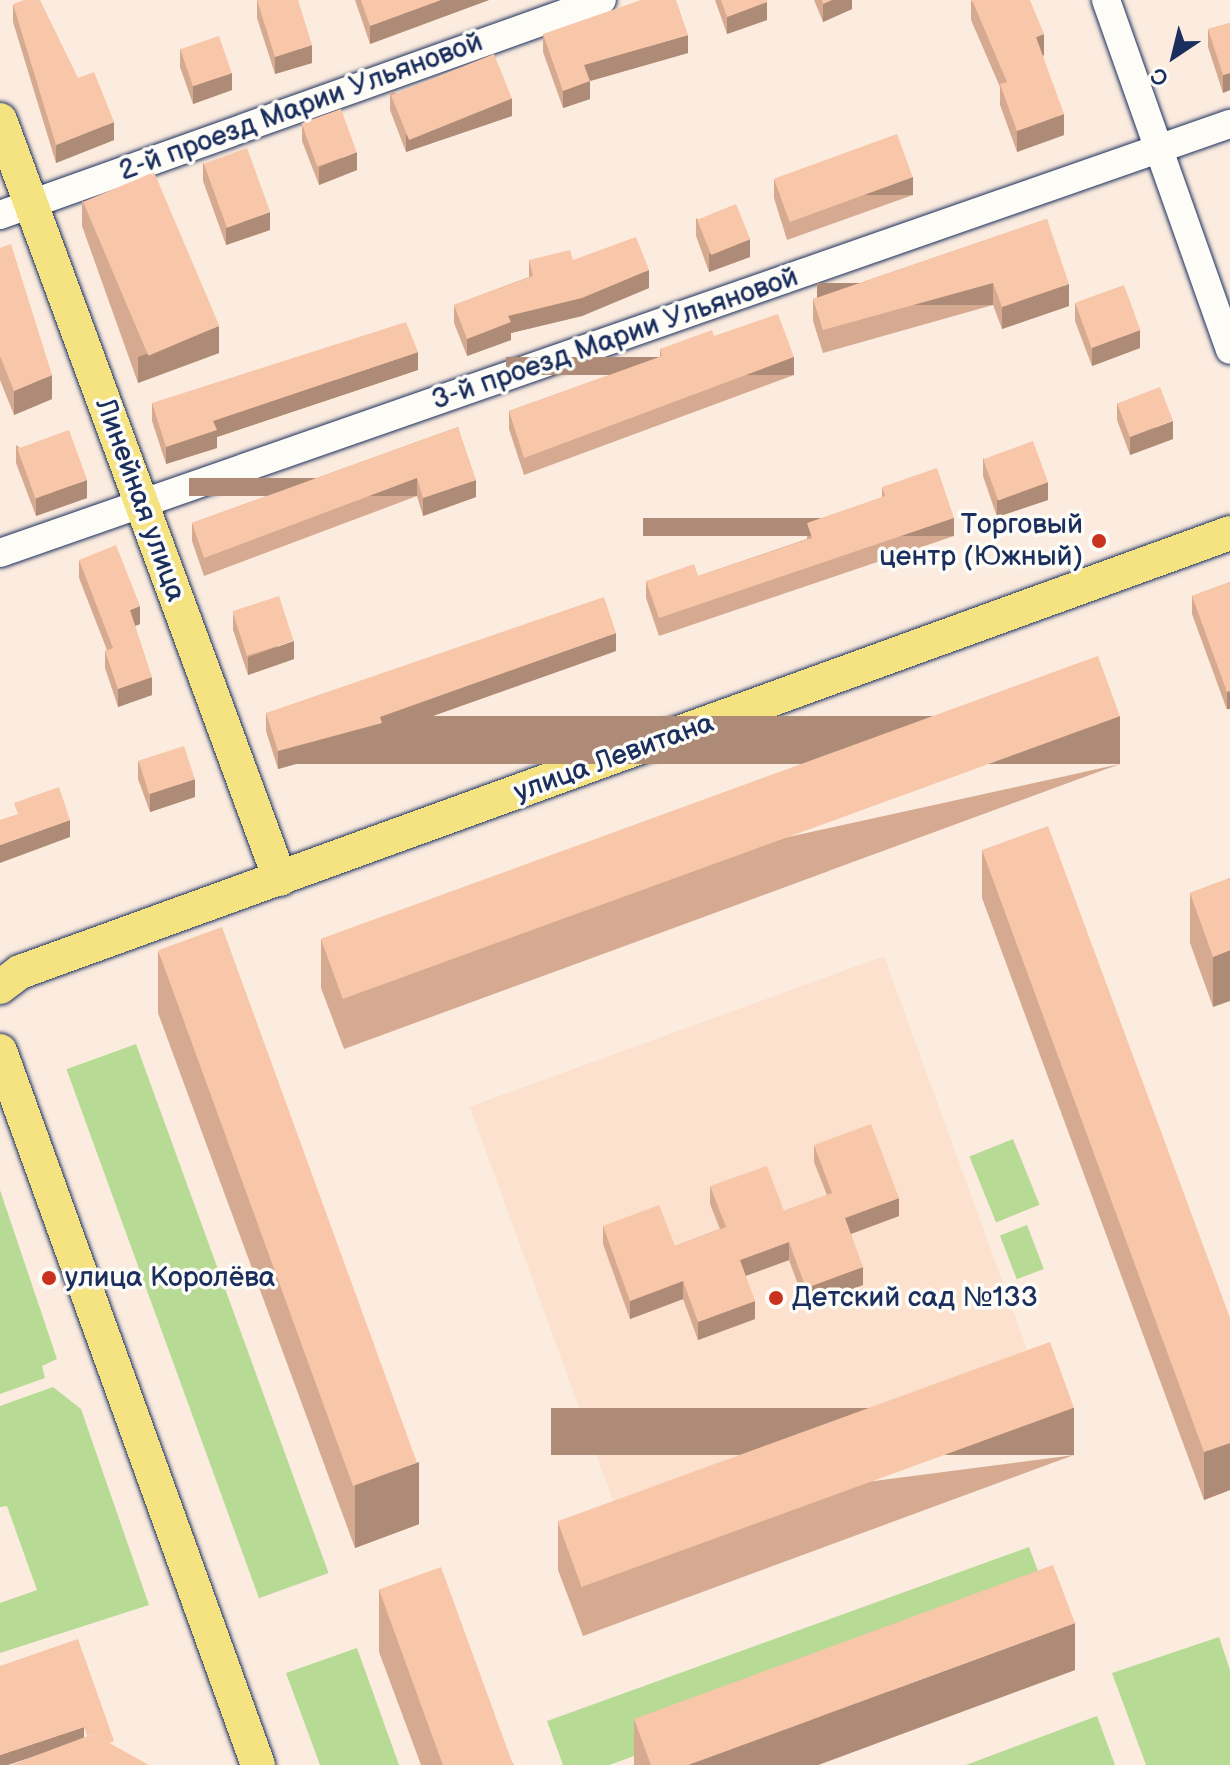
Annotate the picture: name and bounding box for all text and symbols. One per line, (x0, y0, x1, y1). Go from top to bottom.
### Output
north arrow (1134, 16, 1214, 96)
street label: 2-й проезд Марии Ульяновой (115, 25, 487, 189)
text: С (1146, 61, 1174, 92)
street label: 3-й проезд Марии Ульяновой (427, 260, 803, 418)
street label: Линейная улица (88, 394, 192, 606)
place label: Торговый центр (Южный) (879, 508, 1083, 574)
marker: Торговый центр (Южный) (1090, 532, 1108, 550)
street label: улица Левитана (510, 706, 718, 810)
place label: улица Королёва (65, 1261, 275, 1295)
marker: улица Королёва (40, 1269, 58, 1287)
place label: Детский сад №133 (792, 1281, 1038, 1315)
marker: Детский сад №133 (767, 1289, 785, 1307)

